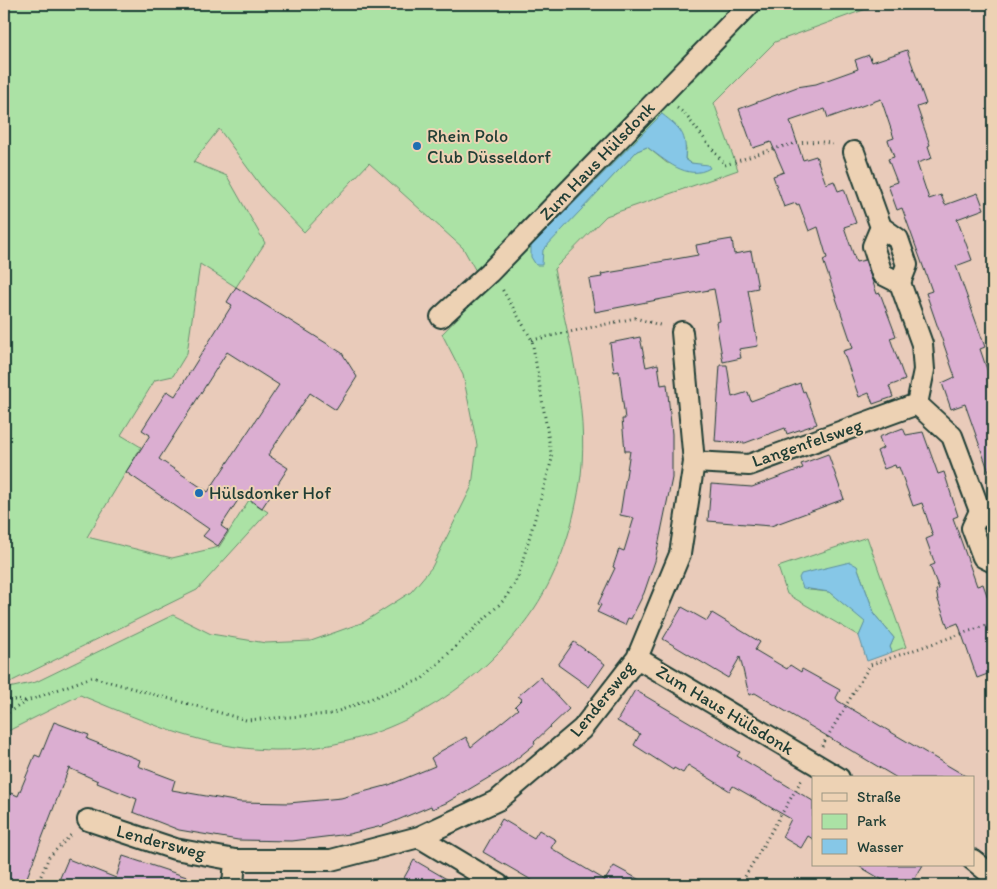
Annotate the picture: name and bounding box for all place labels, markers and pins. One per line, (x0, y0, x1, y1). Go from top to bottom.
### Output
place label: Rhein Polo Club Düsseldorf (427, 125, 551, 168)
marker: Rhein Polo Club Düsseldorf (411, 140, 423, 152)
place label: Hülsdonker Hof (209, 482, 331, 504)
marker: Hülsdonker Hof (193, 487, 205, 499)

